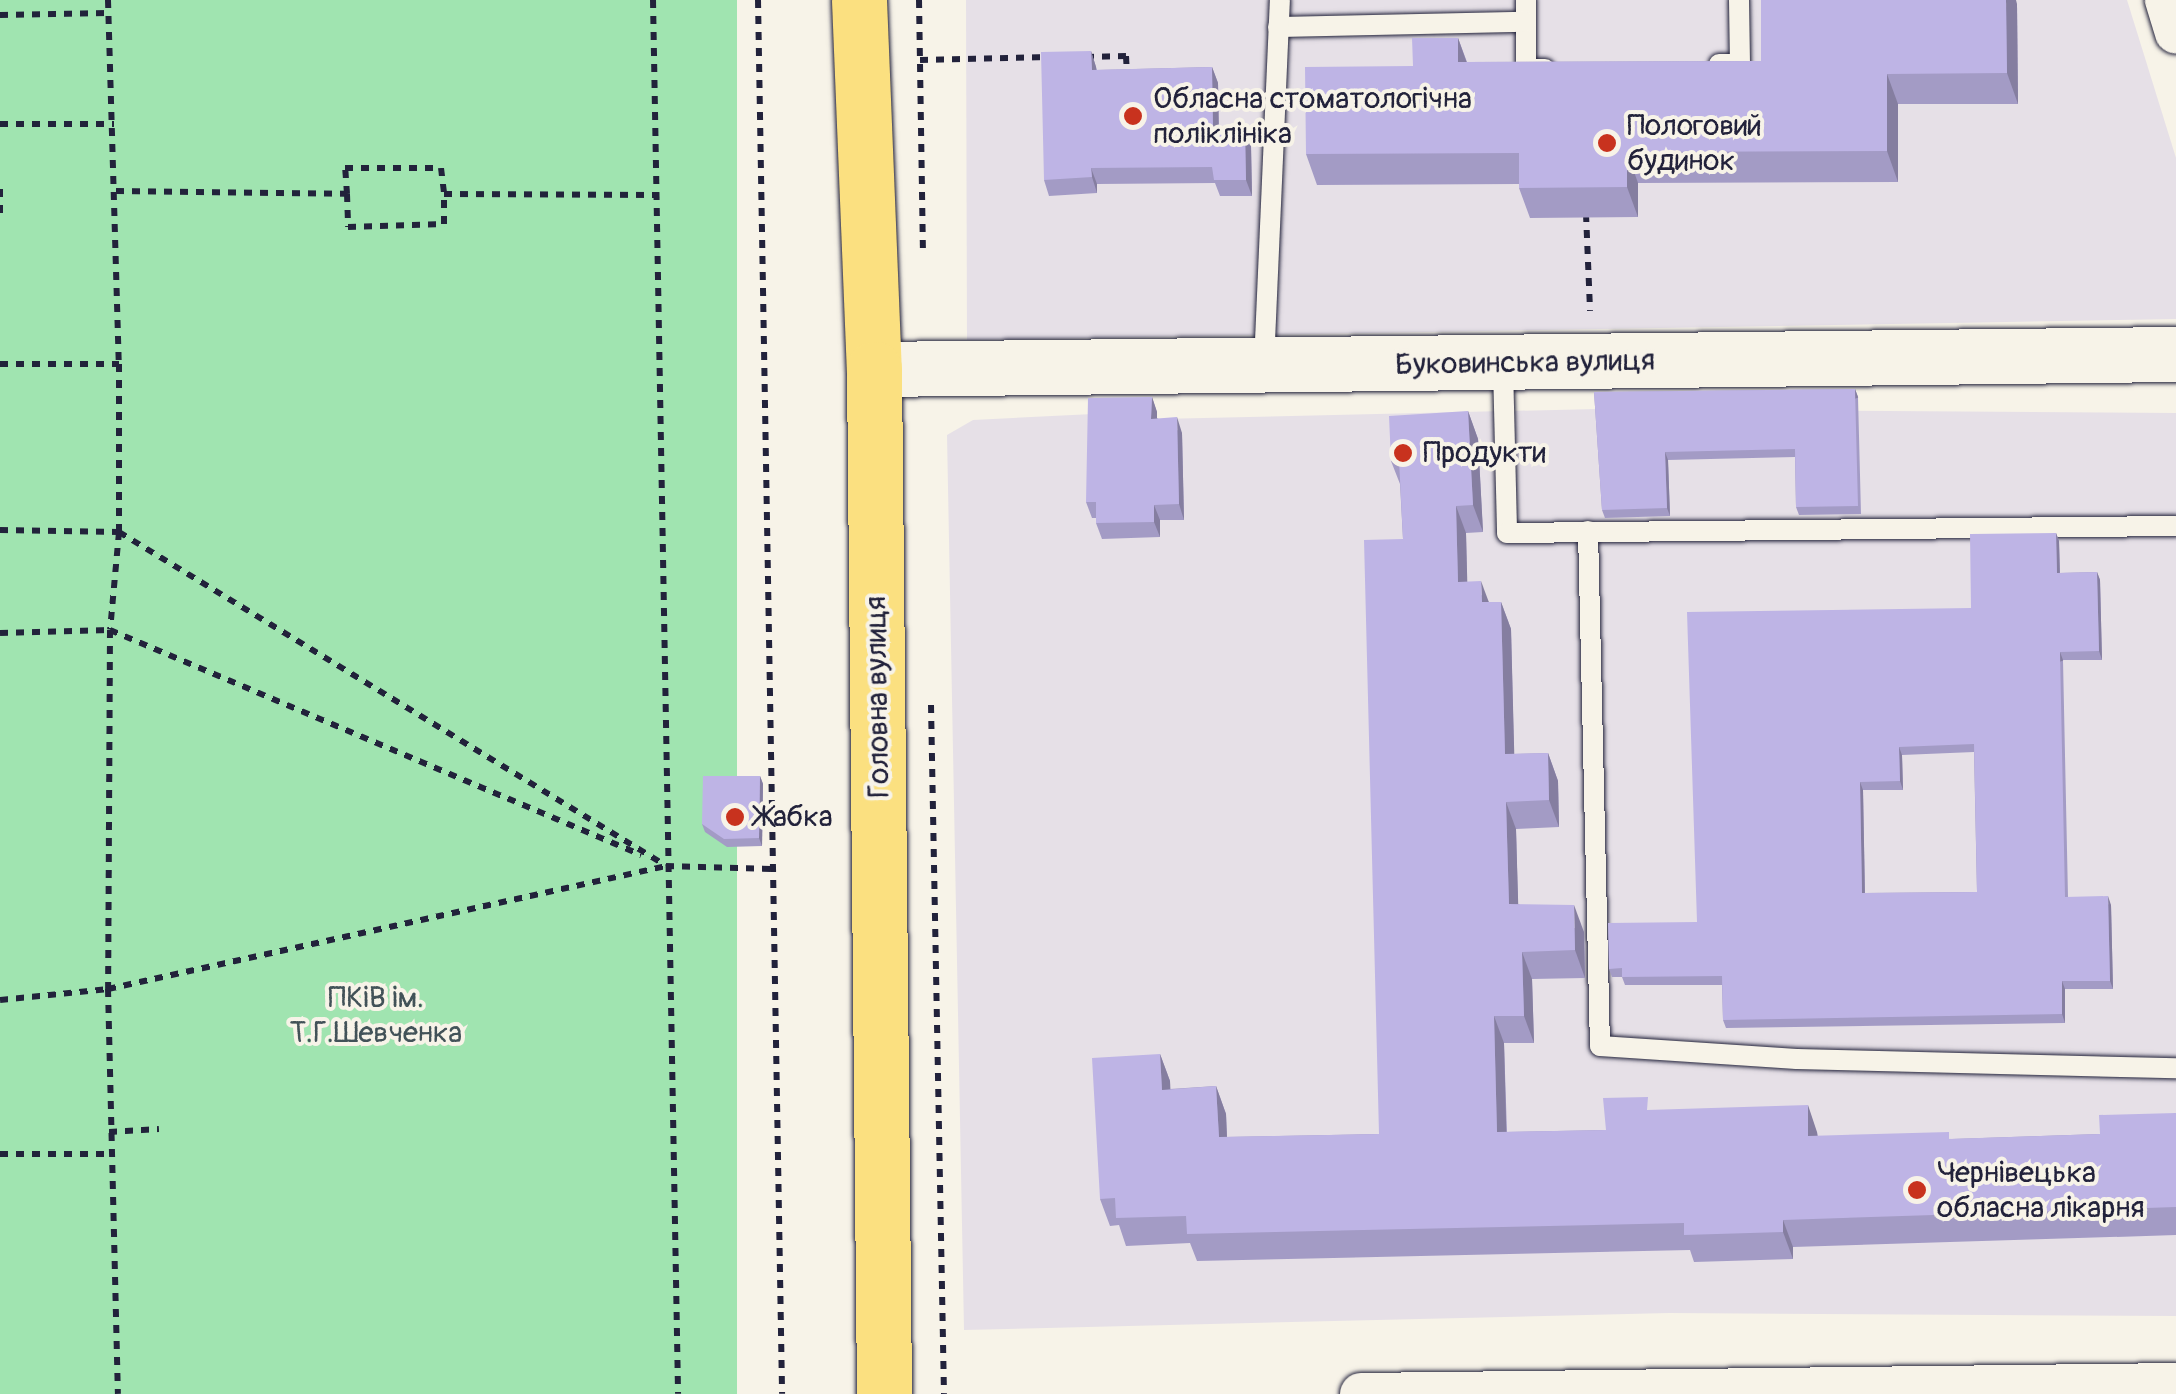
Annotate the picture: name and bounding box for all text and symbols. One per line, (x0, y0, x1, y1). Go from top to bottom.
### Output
place label: Обласна стоматологічна поліклініка (1153, 81, 1472, 152)
marker: Обласна стоматологічна поліклініка (1122, 105, 1144, 127)
place label: Пологовий будинок (1627, 108, 1762, 178)
marker: Пологовий будинок (1596, 132, 1618, 154)
street label: Буковинська вулиця (1395, 343, 1655, 383)
place label: Продукти (1423, 435, 1546, 471)
marker: Продукти (1392, 442, 1414, 464)
street label: Головна вулиця (858, 596, 898, 798)
place label: Жабка (755, 799, 833, 835)
marker: Жабка (724, 806, 746, 828)
park label: ПКіВ ім. Т.Г.Шевченка (290, 980, 462, 1050)
place label: Чернівецька обласна лікарня (1937, 1155, 2145, 1226)
marker: Чернівецька обласна лікарня (1906, 1179, 1928, 1201)

